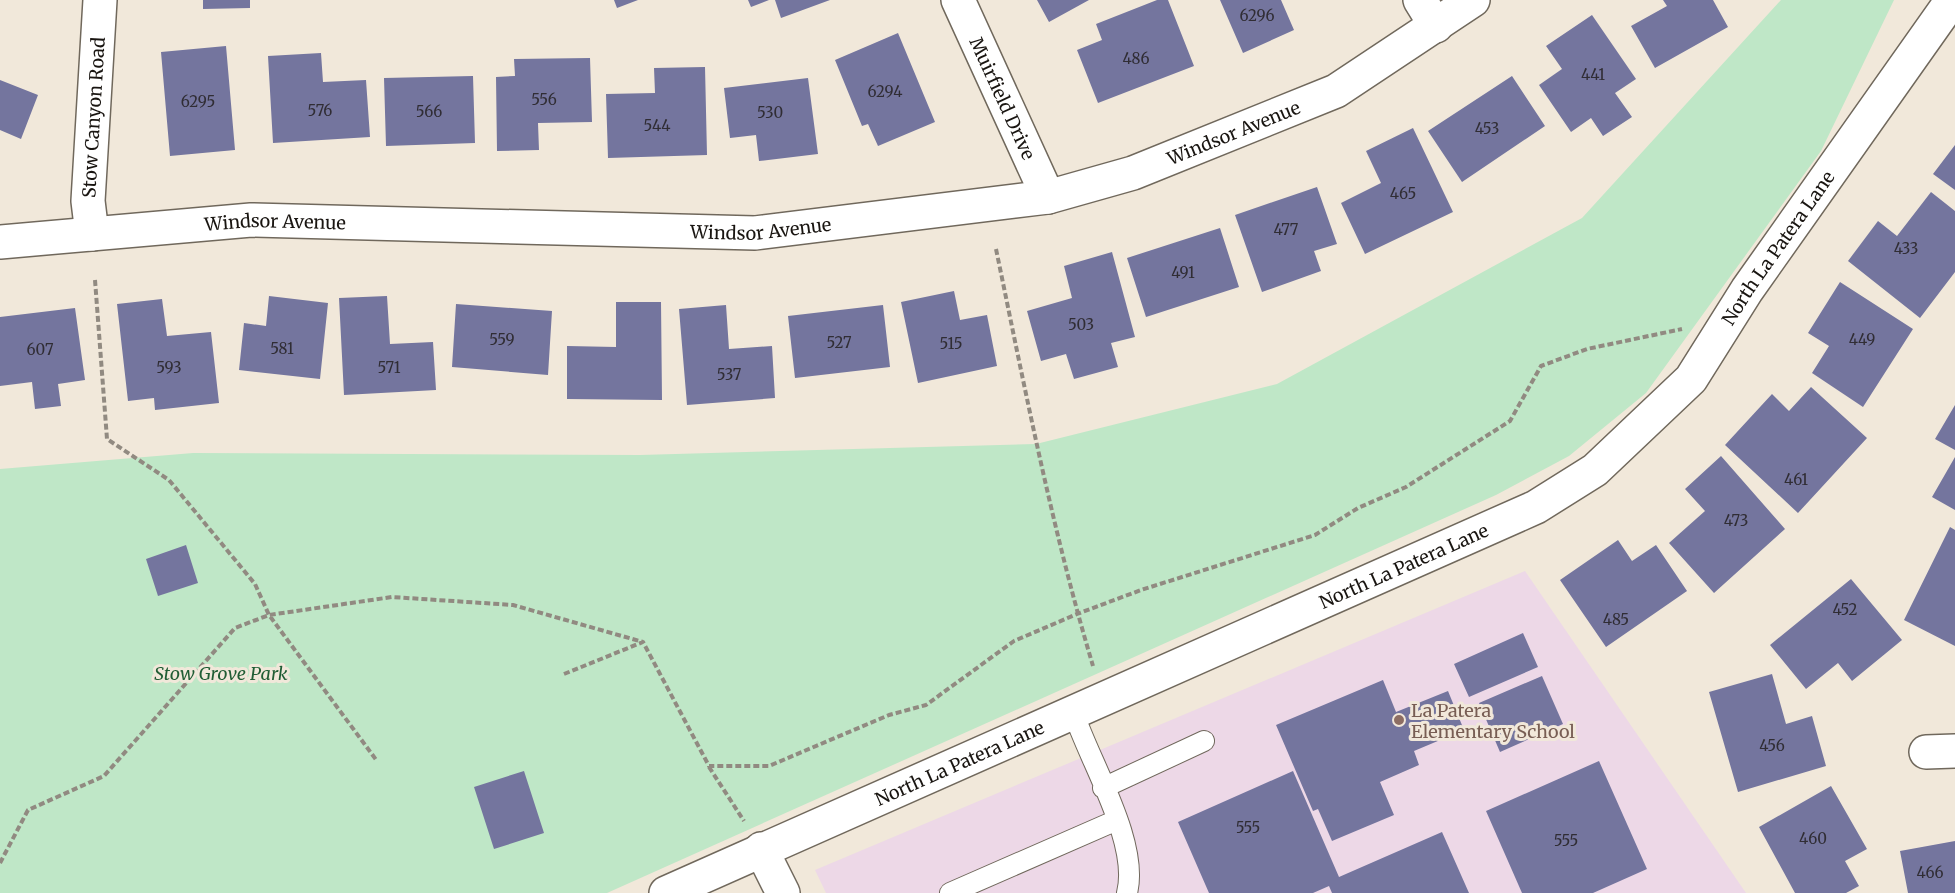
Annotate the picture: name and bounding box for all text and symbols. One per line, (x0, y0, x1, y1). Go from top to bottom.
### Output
house number: 6296 (1239, 6, 1275, 25)
street label: Muirfield Drive (965, 33, 1041, 163)
street label: Stow Canyon Road (77, 36, 109, 198)
house number: 486 (1122, 49, 1150, 68)
house number: 441 (1581, 65, 1605, 84)
house number: 6294 (868, 82, 902, 101)
house number: 556 (531, 90, 557, 109)
house number: 6295 (181, 92, 215, 111)
street label: Windsor Avenue (1163, 95, 1303, 170)
house number: 576 (308, 101, 332, 120)
house number: 566 (416, 102, 442, 121)
house number: 530 (757, 103, 783, 122)
house number: 544 (644, 116, 670, 135)
house number: 453 (1475, 119, 1499, 138)
street label: North La Patera Lane (1716, 166, 1839, 329)
house number: 465 (1390, 184, 1416, 203)
street label: Windsor Avenue (203, 209, 346, 236)
street label: Windsor Avenue (689, 212, 832, 245)
house number: 477 (1274, 220, 1299, 239)
house number: 433 (1894, 239, 1918, 258)
house number: 491 (1171, 263, 1195, 282)
house number: 503 (1068, 315, 1094, 334)
house number: 559 (489, 330, 515, 349)
house number: 449 (1849, 330, 1875, 349)
house number: 527 (826, 333, 852, 352)
house number: 515 (939, 334, 963, 353)
house number: 581 (270, 339, 294, 358)
house number: 607 (27, 340, 54, 359)
house number: 593 (156, 358, 182, 377)
house number: 571 (377, 358, 401, 377)
house number: 537 (717, 365, 742, 384)
house number: 461 (1784, 470, 1808, 489)
house number: 473 (1724, 511, 1748, 530)
street label: North La Patera Lane (1316, 518, 1492, 613)
house number: 452 (1833, 600, 1858, 619)
house number: 485 (1603, 610, 1629, 629)
park label: Stow Grove Park (154, 662, 288, 685)
place label: La Patera Elementary School (1411, 699, 1575, 743)
marker: La Patera Elementary School (1392, 713, 1406, 727)
street label: North La Patera Lane (871, 715, 1048, 810)
house number: 456 (1759, 736, 1785, 755)
house number: 555 (1236, 818, 1260, 837)
house number: 460 (1799, 829, 1827, 848)
house number: 555 (1554, 831, 1578, 850)
house number: 466 (1916, 863, 1944, 882)

